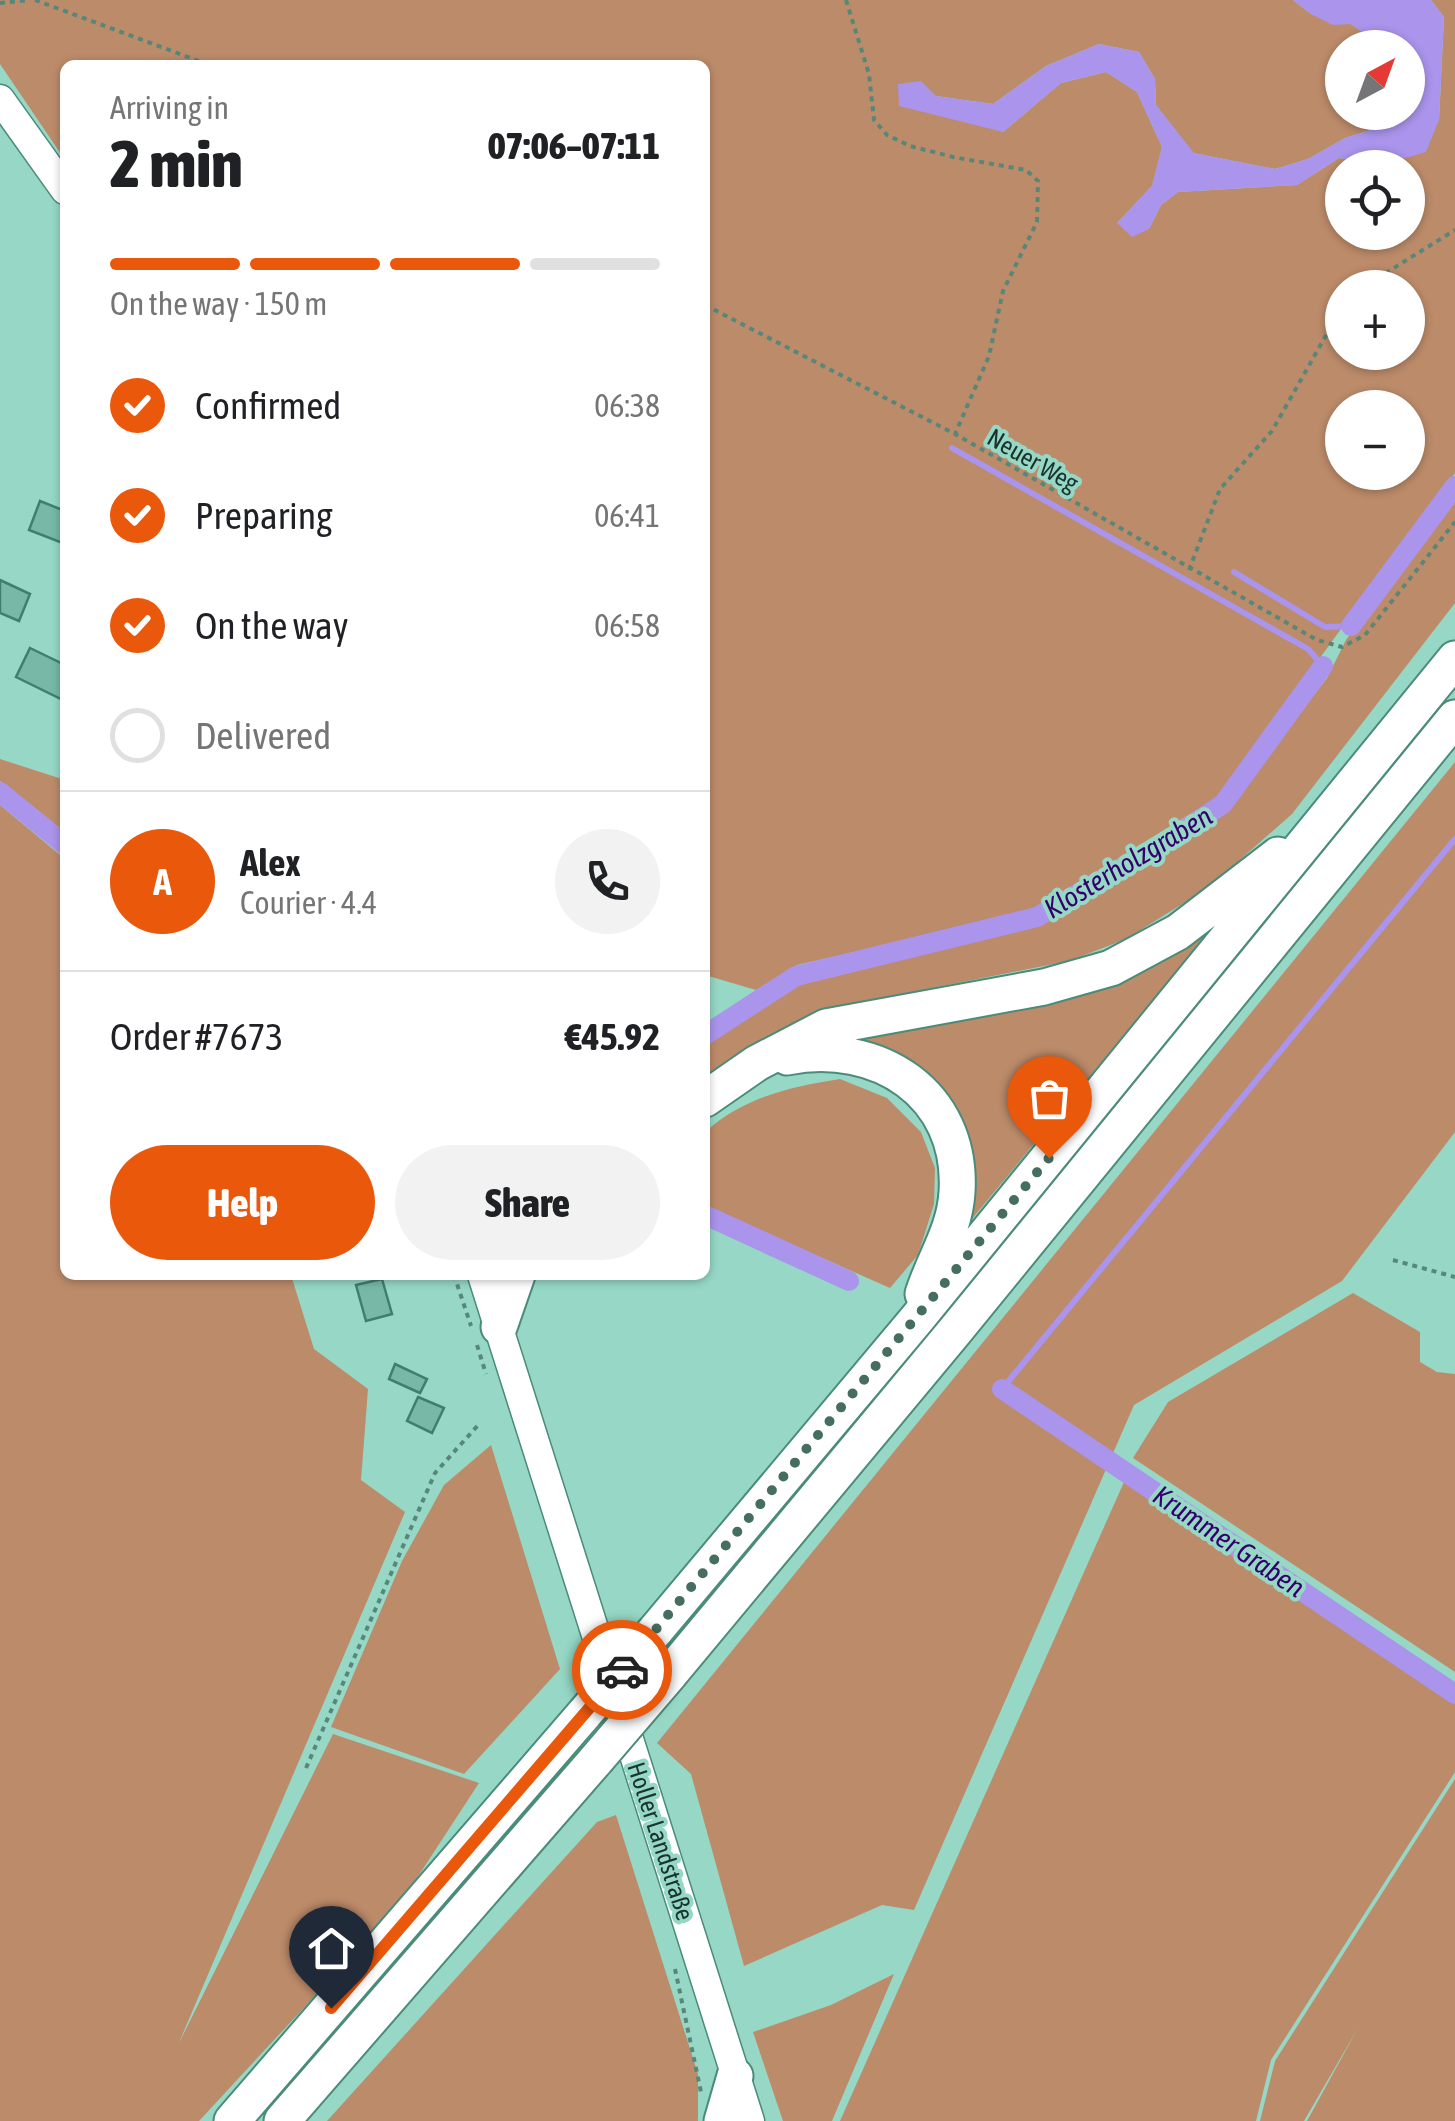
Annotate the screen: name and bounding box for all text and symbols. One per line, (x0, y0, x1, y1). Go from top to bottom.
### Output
north arrow (1325, 30, 1425, 130)
map controls (1325, 30, 1425, 490)
text: Arriving in (110, 89, 229, 126)
text: 07:06–07:11 (488, 124, 660, 167)
text: 2 min (110, 126, 243, 201)
button: locate (1325, 150, 1425, 250)
button: + (1325, 270, 1425, 370)
text: On the way · 150 m (110, 285, 327, 322)
icon: check (110, 378, 165, 433)
text: Confirmed (195, 384, 341, 427)
text: 06:38 (594, 387, 660, 424)
button: − (1325, 390, 1425, 490)
street label: Neuer Weg (983, 423, 1083, 497)
icon: check (110, 488, 165, 543)
text: Preparing (195, 494, 333, 537)
text: 06:41 (594, 497, 660, 534)
icon: check (110, 598, 165, 653)
text: On the way (195, 604, 348, 647)
text: 06:58 (594, 607, 660, 644)
text: Delivered (195, 714, 331, 757)
water label: Klosterholzgraben (1038, 799, 1218, 925)
button: phone (555, 829, 660, 934)
text: Alex (240, 841, 301, 884)
text: A (153, 860, 172, 903)
text: Courier · 4.4 (240, 884, 377, 921)
text: Order #7673 (110, 1015, 283, 1058)
text: €45.92 (565, 1015, 660, 1058)
pin (1007, 1056, 1092, 1159)
icon: bag (1022, 1071, 1077, 1126)
button: Help (110, 1145, 375, 1260)
button: Share (395, 1145, 660, 1260)
water label: Krummer Graben (1147, 1479, 1311, 1604)
courier (572, 1620, 672, 1720)
icon: car (595, 1643, 650, 1698)
street label: Holler Landstraße (622, 1759, 700, 1923)
pin (289, 1906, 374, 2009)
icon: home (304, 1921, 359, 1976)

